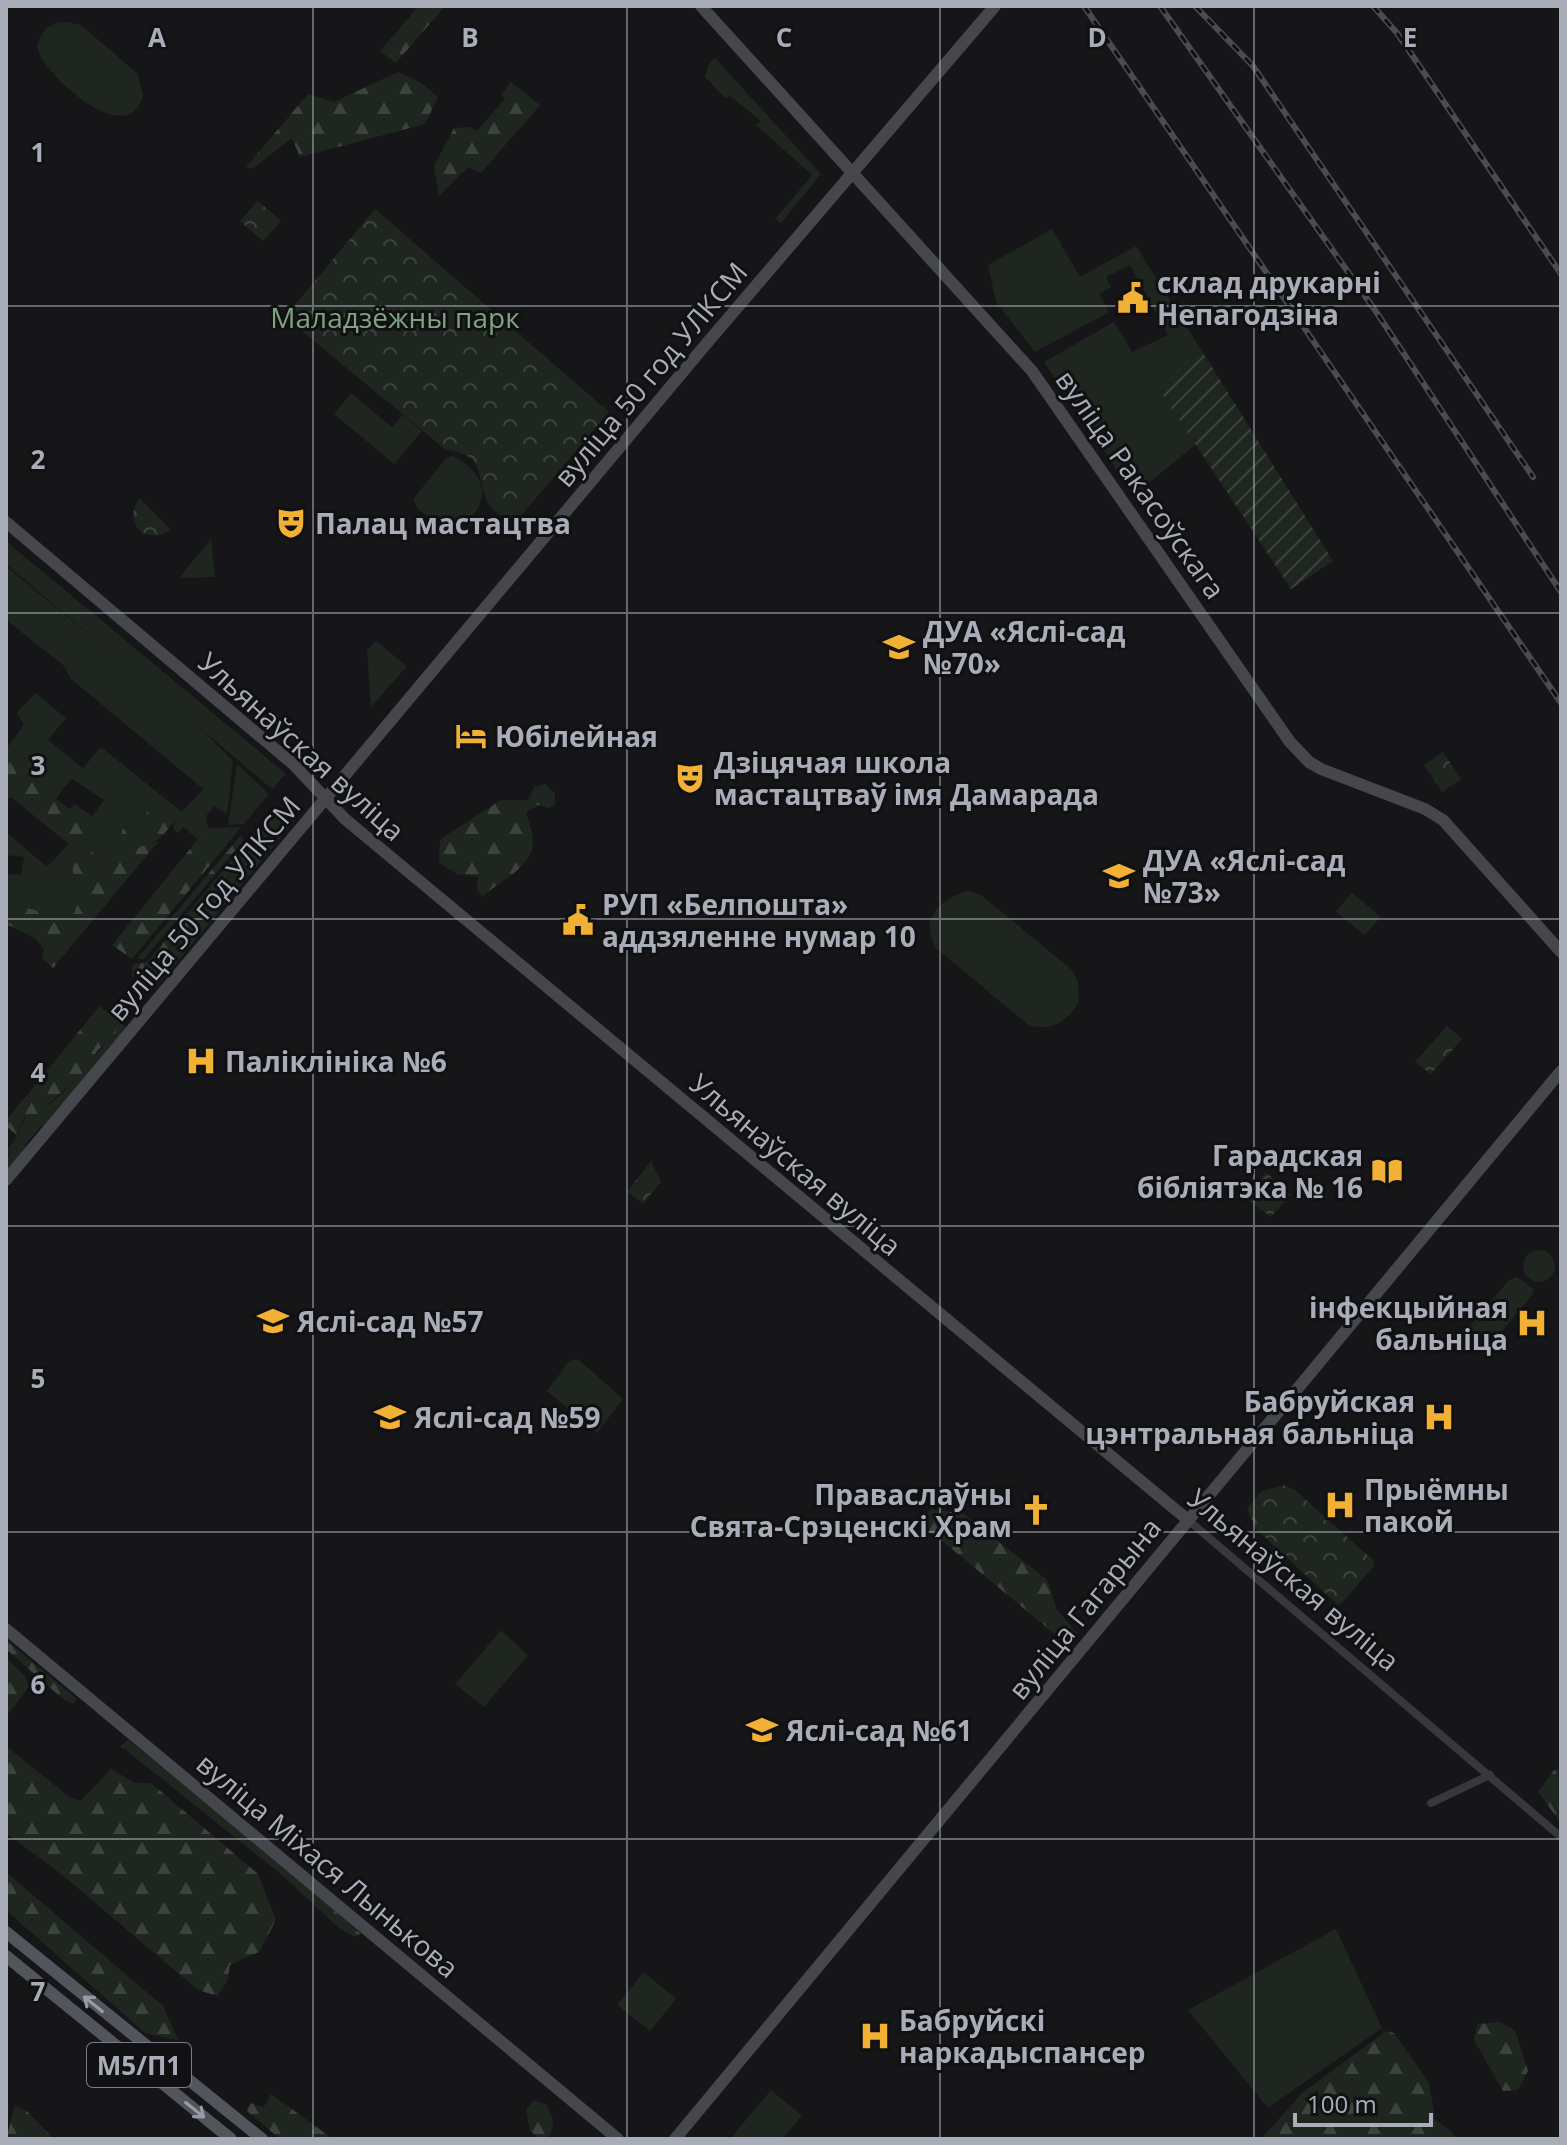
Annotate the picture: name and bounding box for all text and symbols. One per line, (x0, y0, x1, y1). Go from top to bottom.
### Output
text: A (148, 19, 166, 55)
text: B (461, 19, 479, 55)
text: C (776, 19, 792, 55)
text: D (1087, 19, 1107, 55)
text: E (1403, 19, 1417, 55)
text: 1 (31, 134, 45, 170)
street label: вуліца 50 год УЛКСМ (545, 254, 755, 494)
place label: склад друкарні Непагодзіна (1157, 263, 1381, 333)
public building icon: склад друкарні Непагодзіна (1116, 281, 1150, 315)
park label: Маладзёжны парк (270, 298, 520, 336)
street label: вуліца Ракасоўскага (1048, 362, 1234, 606)
text: 2 (31, 441, 46, 477)
place label: Палац мастацтва (315, 504, 571, 542)
theatre icon: Палац мастацтва (274, 506, 308, 540)
place label: ДУА «Яслі-сад №70» (923, 612, 1126, 682)
school or university icon: ДУА «Яслі-сад №70» (882, 630, 916, 664)
street label: Ульянаўская вуліца (191, 643, 413, 849)
place label: Юбілейная (495, 717, 658, 755)
hotel icon: Юбілейная (454, 719, 488, 753)
place label: Дзіцячая школа мастацтваў імя Дамарада (714, 743, 1099, 813)
text: 3 (31, 747, 45, 783)
theatre icon: Дзіцячая школа мастацтваў імя Дамарада (673, 761, 707, 795)
street label: вуліца 50 год УЛКСМ (98, 788, 308, 1028)
place label: ДУА «Яслі-сад №73» (1143, 841, 1346, 911)
school or university icon: ДУА «Яслі-сад №73» (1102, 859, 1136, 893)
place label: РУП «Белпошта» аддзяленне нумар 10 (602, 885, 916, 955)
public building icon: РУП «Белпошта» аддзяленне нумар 10 (561, 903, 595, 937)
place label: Паліклініка №6 (225, 1042, 447, 1080)
hospital icon: Паліклініка №6 (184, 1044, 218, 1078)
text: 4 (31, 1054, 46, 1090)
street label: Ульянаўская вуліца (682, 1064, 910, 1264)
place label: Гарадская бібліятэка № 16 (1137, 1136, 1363, 1206)
library icon: Гарадская бібліятэка № 16 (1370, 1154, 1404, 1188)
place label: інфекцыйная бальніца (1309, 1288, 1508, 1358)
place label: Яслі-сад №57 (296, 1302, 484, 1340)
school or university icon: Яслі-сад №57 (256, 1304, 290, 1338)
hospital icon: інфекцыйная бальніца (1515, 1306, 1549, 1340)
text: 5 (31, 1360, 45, 1396)
place label: Бабруйская цэнтральная бальніца (1085, 1382, 1415, 1452)
place label: Яслі-сад №59 (413, 1398, 601, 1436)
school or university icon: Яслі-сад №59 (373, 1400, 407, 1434)
hospital icon: Бабруйская цэнтральная бальніца (1422, 1400, 1456, 1434)
place label: Прыёмны пакой (1364, 1470, 1509, 1540)
place label: Праваслаўны Свята-Срэценскі Храм (690, 1475, 1012, 1545)
street label: Ульянаўская вуліца (1180, 1479, 1408, 1679)
hospital icon: Прыёмны пакой (1323, 1488, 1357, 1522)
church icon: Праваслаўны Свята-Срэценскі Храм (1019, 1493, 1053, 1527)
street label: вуліца Гагарына (999, 1509, 1169, 1707)
text: 6 (31, 1666, 46, 1702)
place label: Яслі-сад №61 (785, 1711, 973, 1749)
school or university icon: Яслі-сад №61 (745, 1713, 779, 1747)
street label: вуліца Міхася Лынькова (189, 1744, 467, 1986)
text: 7 (31, 1973, 46, 2009)
one-way arrow (83, 1995, 104, 2013)
place label: Бабруйскі наркадыспансер (899, 2001, 1146, 2071)
hospital icon: Бабруйскі наркадыспансер (858, 2019, 892, 2053)
road number: М5/П1 (87, 2043, 191, 2087)
scale bar (1295, 2077, 1431, 2127)
text: 100 m (1307, 2087, 1377, 2120)
one-way arrow (184, 2101, 205, 2119)

